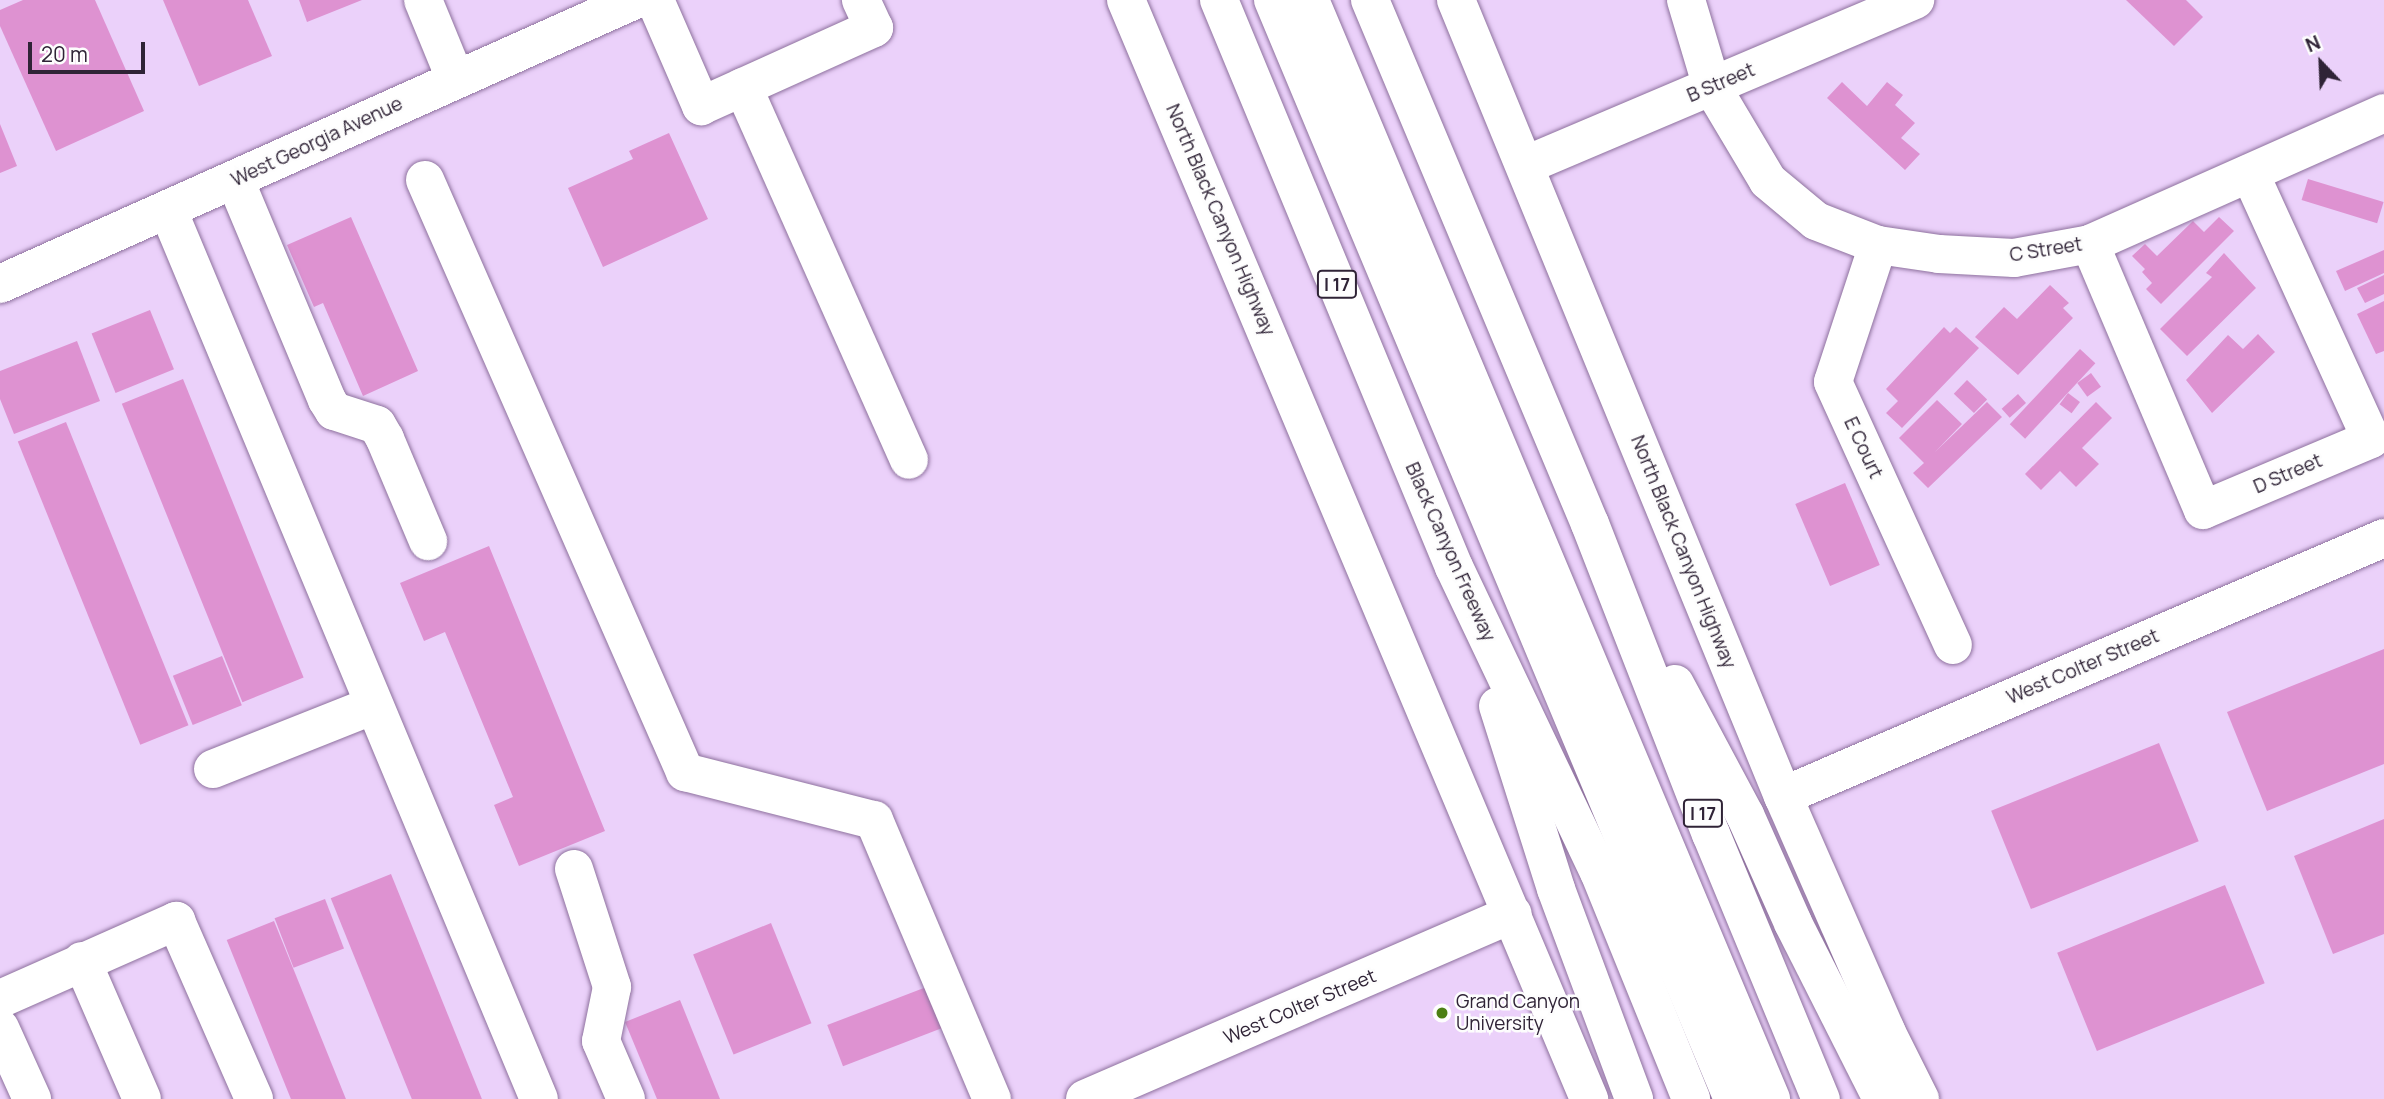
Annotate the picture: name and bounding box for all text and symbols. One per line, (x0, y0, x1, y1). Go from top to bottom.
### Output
scale bar (32, 28, 149, 72)
north arrow (2286, 28, 2356, 98)
text: N (2301, 29, 2324, 58)
text: 20 m (41, 40, 88, 68)
street label: B Street (1684, 59, 1758, 107)
street label: West Georgia Avenue (228, 92, 406, 192)
street label: North Black Canyon Highway (1161, 101, 1279, 339)
street label: C Street (2008, 233, 2084, 267)
road number: I 17 (1316, 270, 1358, 298)
street label: E Court (1839, 414, 1887, 482)
street label: North Black Canyon Highway (1626, 432, 1740, 672)
street label: D Street (2250, 449, 2326, 499)
street label: Black Canyon Freeway (1400, 459, 1500, 645)
street label: West Colter Street (2003, 625, 2163, 709)
road number: I 17 (1682, 798, 1724, 828)
street label: West Colter Street (1220, 965, 1380, 1049)
place label: Grand Canyon University (1456, 991, 1580, 1035)
marker: Grand Canyon University (1434, 1005, 1450, 1021)

